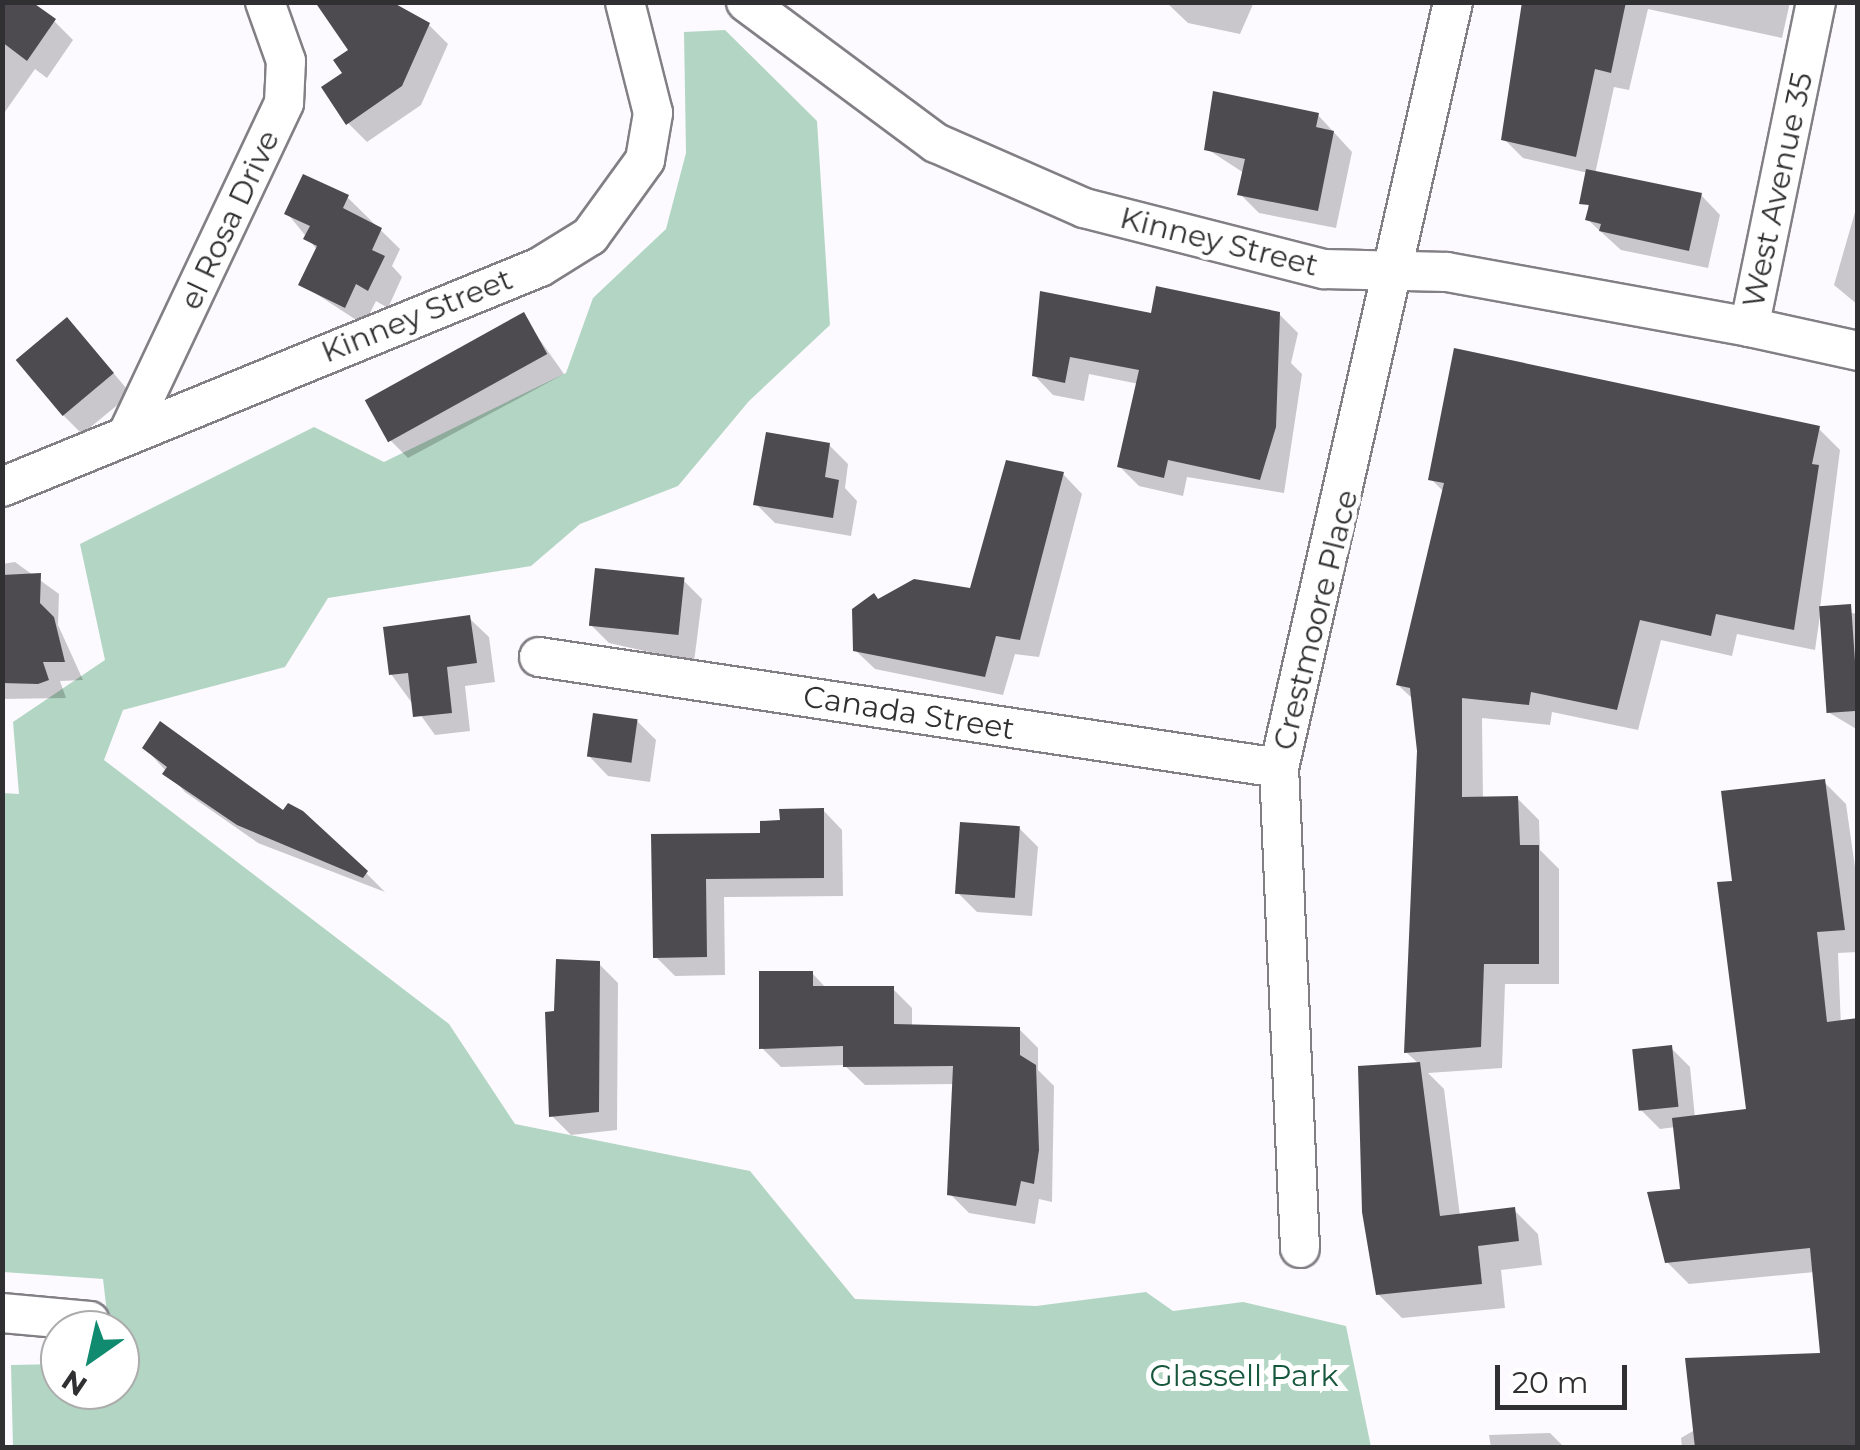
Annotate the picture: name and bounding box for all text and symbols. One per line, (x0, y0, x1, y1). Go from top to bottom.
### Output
street label: West Avenue 35 (1736, 69, 1820, 311)
street label: el Rosa Drive (173, 125, 287, 315)
street label: Kinney Street (1116, 200, 1322, 284)
street label: Kinney Street (316, 261, 518, 371)
street label: Crestmoore Place (1266, 486, 1366, 754)
street label: Canada Street (801, 679, 1017, 747)
north arrow (40, 1310, 140, 1410)
scale bar (1500, 1345, 1632, 1407)
park label: Glassell Park (1150, 1358, 1338, 1394)
text: N (55, 1363, 93, 1404)
text: 20 m (1512, 1364, 1589, 1401)

